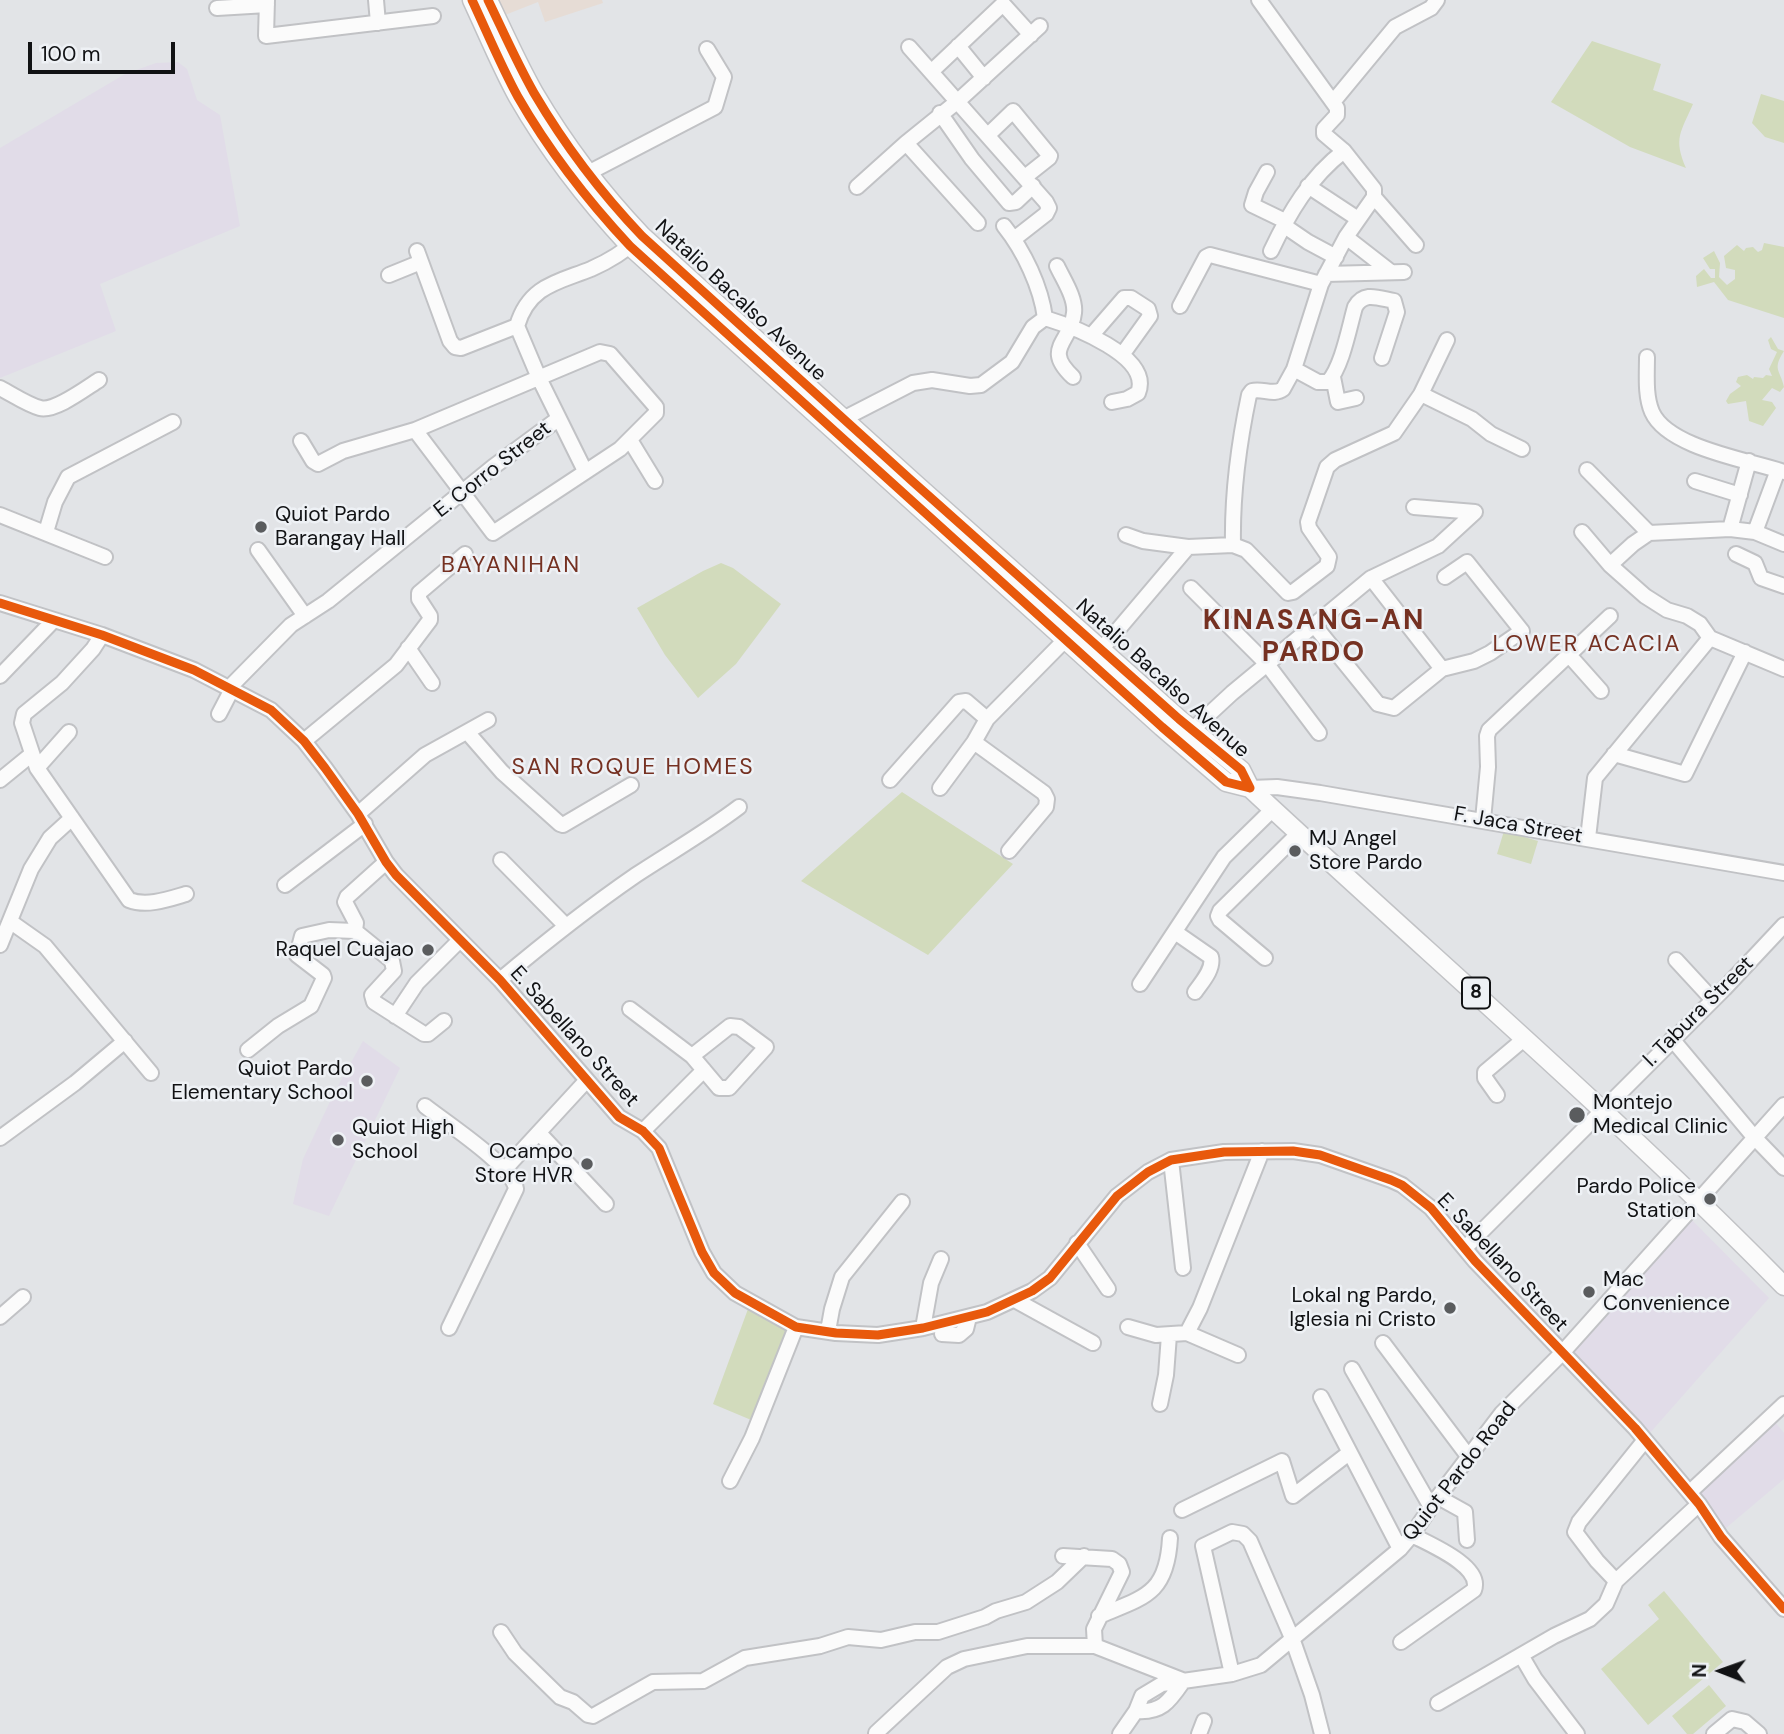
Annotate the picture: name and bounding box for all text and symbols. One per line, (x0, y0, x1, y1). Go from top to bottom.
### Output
scale bar (32, 28, 178, 72)
text: 100 m (41, 40, 101, 68)
street label: Natalio Bacalso Avenue (649, 215, 831, 387)
street label: E. Corro Street (429, 416, 557, 524)
place label: Quiot Pardo Barangay Hall (275, 502, 406, 552)
marker: Quiot Pardo Barangay Hall (253, 519, 269, 535)
district label: BAYANIHAN (442, 552, 580, 580)
street label: Natalio Bacalso Avenue (1070, 594, 1254, 764)
district label: KINASANG-AN PARDO (1204, 605, 1424, 671)
district label: LOWER ACACIA (1494, 631, 1680, 659)
district label: SAN ROQUE HOMES (513, 754, 753, 782)
street label: F. Jaca Street (1452, 802, 1584, 850)
place label: MJ Angel Store Pardo (1309, 826, 1423, 876)
marker: MJ Angel Store Pardo (1287, 843, 1303, 859)
place label: Raquel Cuajao (276, 937, 414, 963)
marker: Raquel Cuajao (420, 942, 436, 958)
street label: I. Tabura Street (1639, 952, 1759, 1072)
street label: E. Sabellano Street (504, 961, 644, 1113)
road number: 8 (1462, 978, 1490, 1009)
place label: Quiot Pardo Elementary School (171, 1056, 353, 1106)
marker: Quiot Pardo Elementary School (359, 1073, 375, 1089)
place label: Montejo Medical Clinic (1593, 1090, 1728, 1140)
marker: Montejo Medical Clinic (1567, 1105, 1587, 1125)
place label: Quiot High School (352, 1115, 454, 1165)
marker: Quiot High School (330, 1132, 346, 1148)
place label: Ocampo Store HVR (475, 1139, 573, 1189)
marker: Ocampo Store HVR (579, 1156, 595, 1172)
place label: Pardo Police Station (1577, 1174, 1696, 1224)
street label: E. Sabellano Street (1431, 1188, 1573, 1338)
marker: Pardo Police Station (1702, 1191, 1718, 1207)
place label: Mac Convenience (1603, 1267, 1730, 1317)
place label: Lokal ng Pardo, Iglesia ni Cristo (1289, 1283, 1436, 1333)
marker: Mac Convenience (1581, 1284, 1597, 1300)
marker: Lokal ng Pardo, Iglesia ni Cristo (1442, 1300, 1458, 1316)
street label: Quiot Pardo Road (1398, 1397, 1522, 1547)
north arrow (1686, 1636, 1756, 1706)
text: N (1687, 1663, 1712, 1678)

